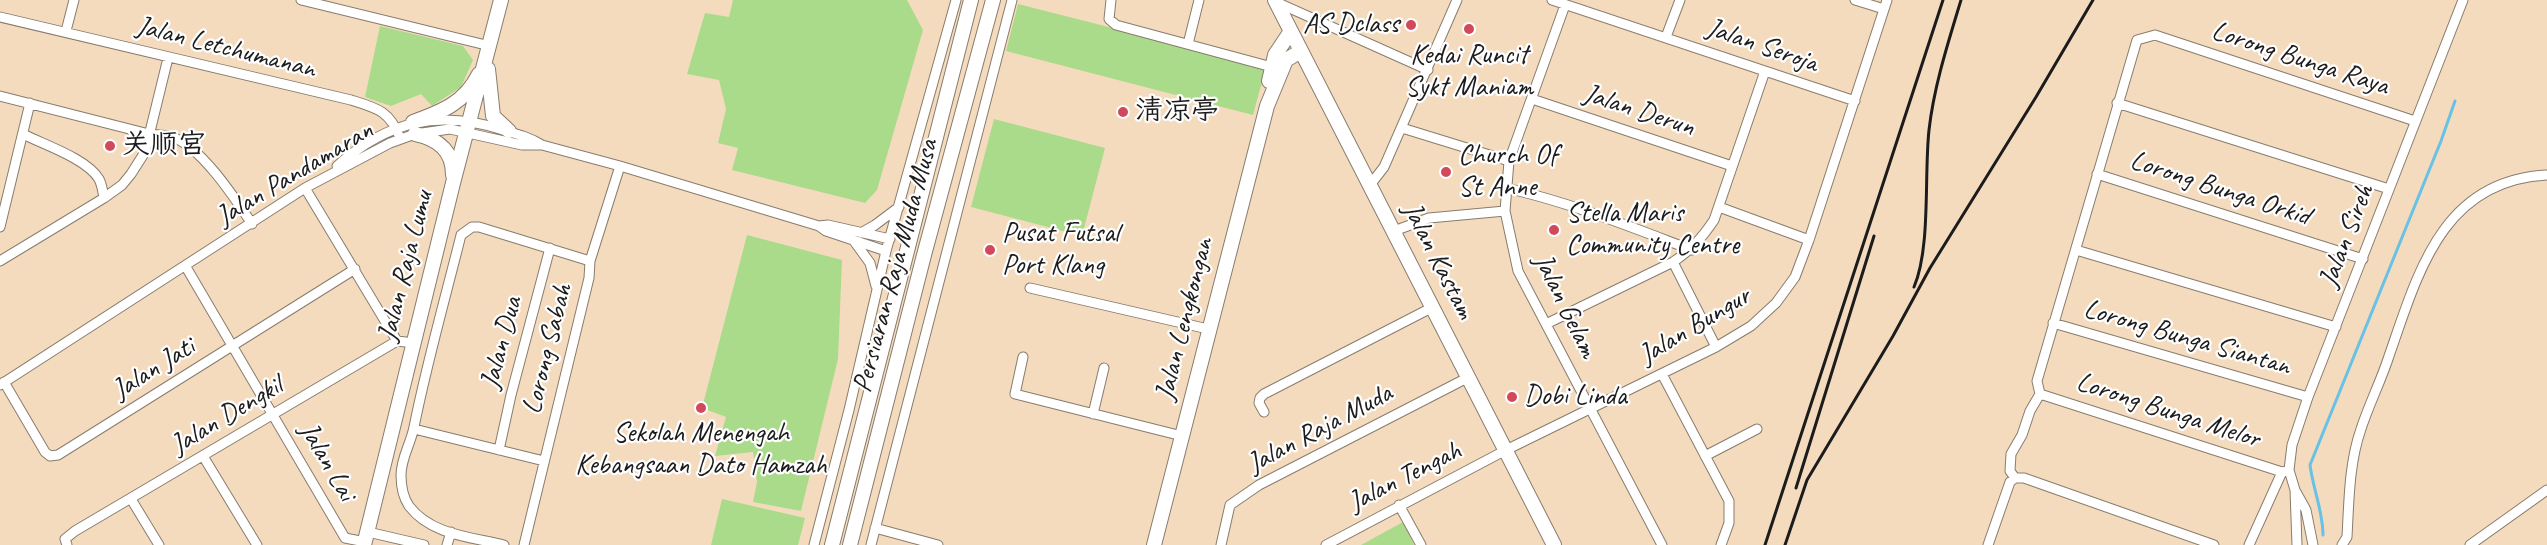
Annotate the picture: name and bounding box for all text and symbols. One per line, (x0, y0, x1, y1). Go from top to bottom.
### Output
place label: AS Dclass (1303, 8, 1399, 42)
street label: Jalan Letchumanan (133, 9, 319, 87)
street label: Jalan Seroja (1702, 11, 1822, 81)
street label: Lorong Bunga Raya (2207, 15, 2393, 103)
marker: AS Dclass (1404, 18, 1418, 32)
marker: Kedai Runcit Sykt Maniam (1462, 22, 1476, 36)
place label: Kedai Runcit Sykt Maniam (1405, 39, 1533, 105)
street label: Jalan Derun (1579, 77, 1699, 145)
place label: 清凉亭 (1135, 95, 1219, 129)
marker: 清凉亭 (1116, 105, 1130, 119)
street label: Jalan Pandamaran (211, 114, 379, 234)
place label: 关顺宫 (122, 129, 206, 163)
street label: Persiaran Raja Muda Musa (846, 136, 946, 396)
marker: 关顺宫 (103, 139, 117, 153)
place label: Church Of St Anne (1458, 139, 1557, 205)
street label: Lorong Bunga Orkid (2126, 144, 2314, 234)
marker: Church Of St Anne (1439, 165, 1453, 179)
street label: Jalan Sireh (2312, 180, 2382, 292)
street label: Jalan Raja Lumu (371, 187, 441, 345)
street label: Jalan Kastam (1394, 197, 1482, 325)
place label: Stella Maris Community Centre (1566, 197, 1739, 263)
place label: Pusat Futsal Port Klang (1002, 217, 1119, 283)
marker: Stella Maris Community Centre (1547, 223, 1561, 237)
street label: Jalan Lengkongan (1149, 234, 1221, 404)
marker: Pusat Futsal Port Klang (983, 243, 997, 257)
street label: Jalan Gelam (1525, 248, 1605, 364)
street label: Jalan Bungur (1633, 280, 1757, 372)
street label: Lorong Sabah (516, 281, 580, 417)
street label: Lorong Bunga Siantan (2080, 292, 2294, 384)
street label: Jalan Dua (474, 293, 530, 393)
street label: Jalan Jati (107, 331, 201, 407)
street label: Lorong Bunga Melor (2072, 366, 2264, 456)
street label: Jalan Dengkil (165, 370, 289, 462)
street label: Jalan Raja Muda (1242, 377, 1398, 481)
place label: Dobi Linda (1524, 380, 1627, 414)
marker: Dobi Linda (1505, 390, 1519, 404)
marker: Sekolah Menengah Kebangsaan Dato Hamzah (694, 401, 708, 415)
street label: Jalan Lai (291, 417, 363, 507)
place label: Sekolah Menengah Kebangsaan Dato Hamzah (575, 417, 827, 483)
street label: Jalan Tengah (1343, 434, 1467, 520)

